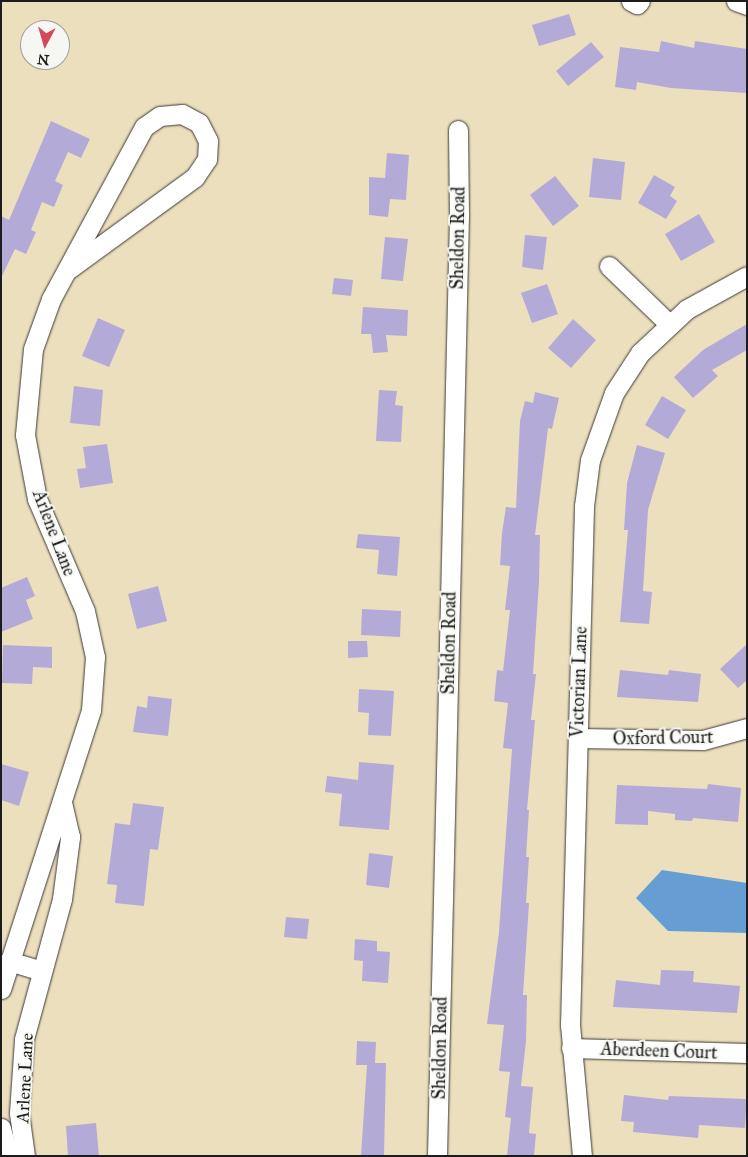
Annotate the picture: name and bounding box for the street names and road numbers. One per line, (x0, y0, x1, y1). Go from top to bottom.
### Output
street label: Sheldon Road (446, 186, 470, 290)
street label: Arlene Lane (28, 487, 80, 579)
street label: Sheldon Road (437, 591, 461, 695)
street label: Victorian Lane (566, 626, 592, 738)
street label: Oxford Court (613, 726, 713, 750)
street label: Sheldon Road (428, 996, 452, 1100)
street label: Arlene Lane (12, 1032, 38, 1124)
street label: Aberdeen Court (600, 1038, 718, 1064)

